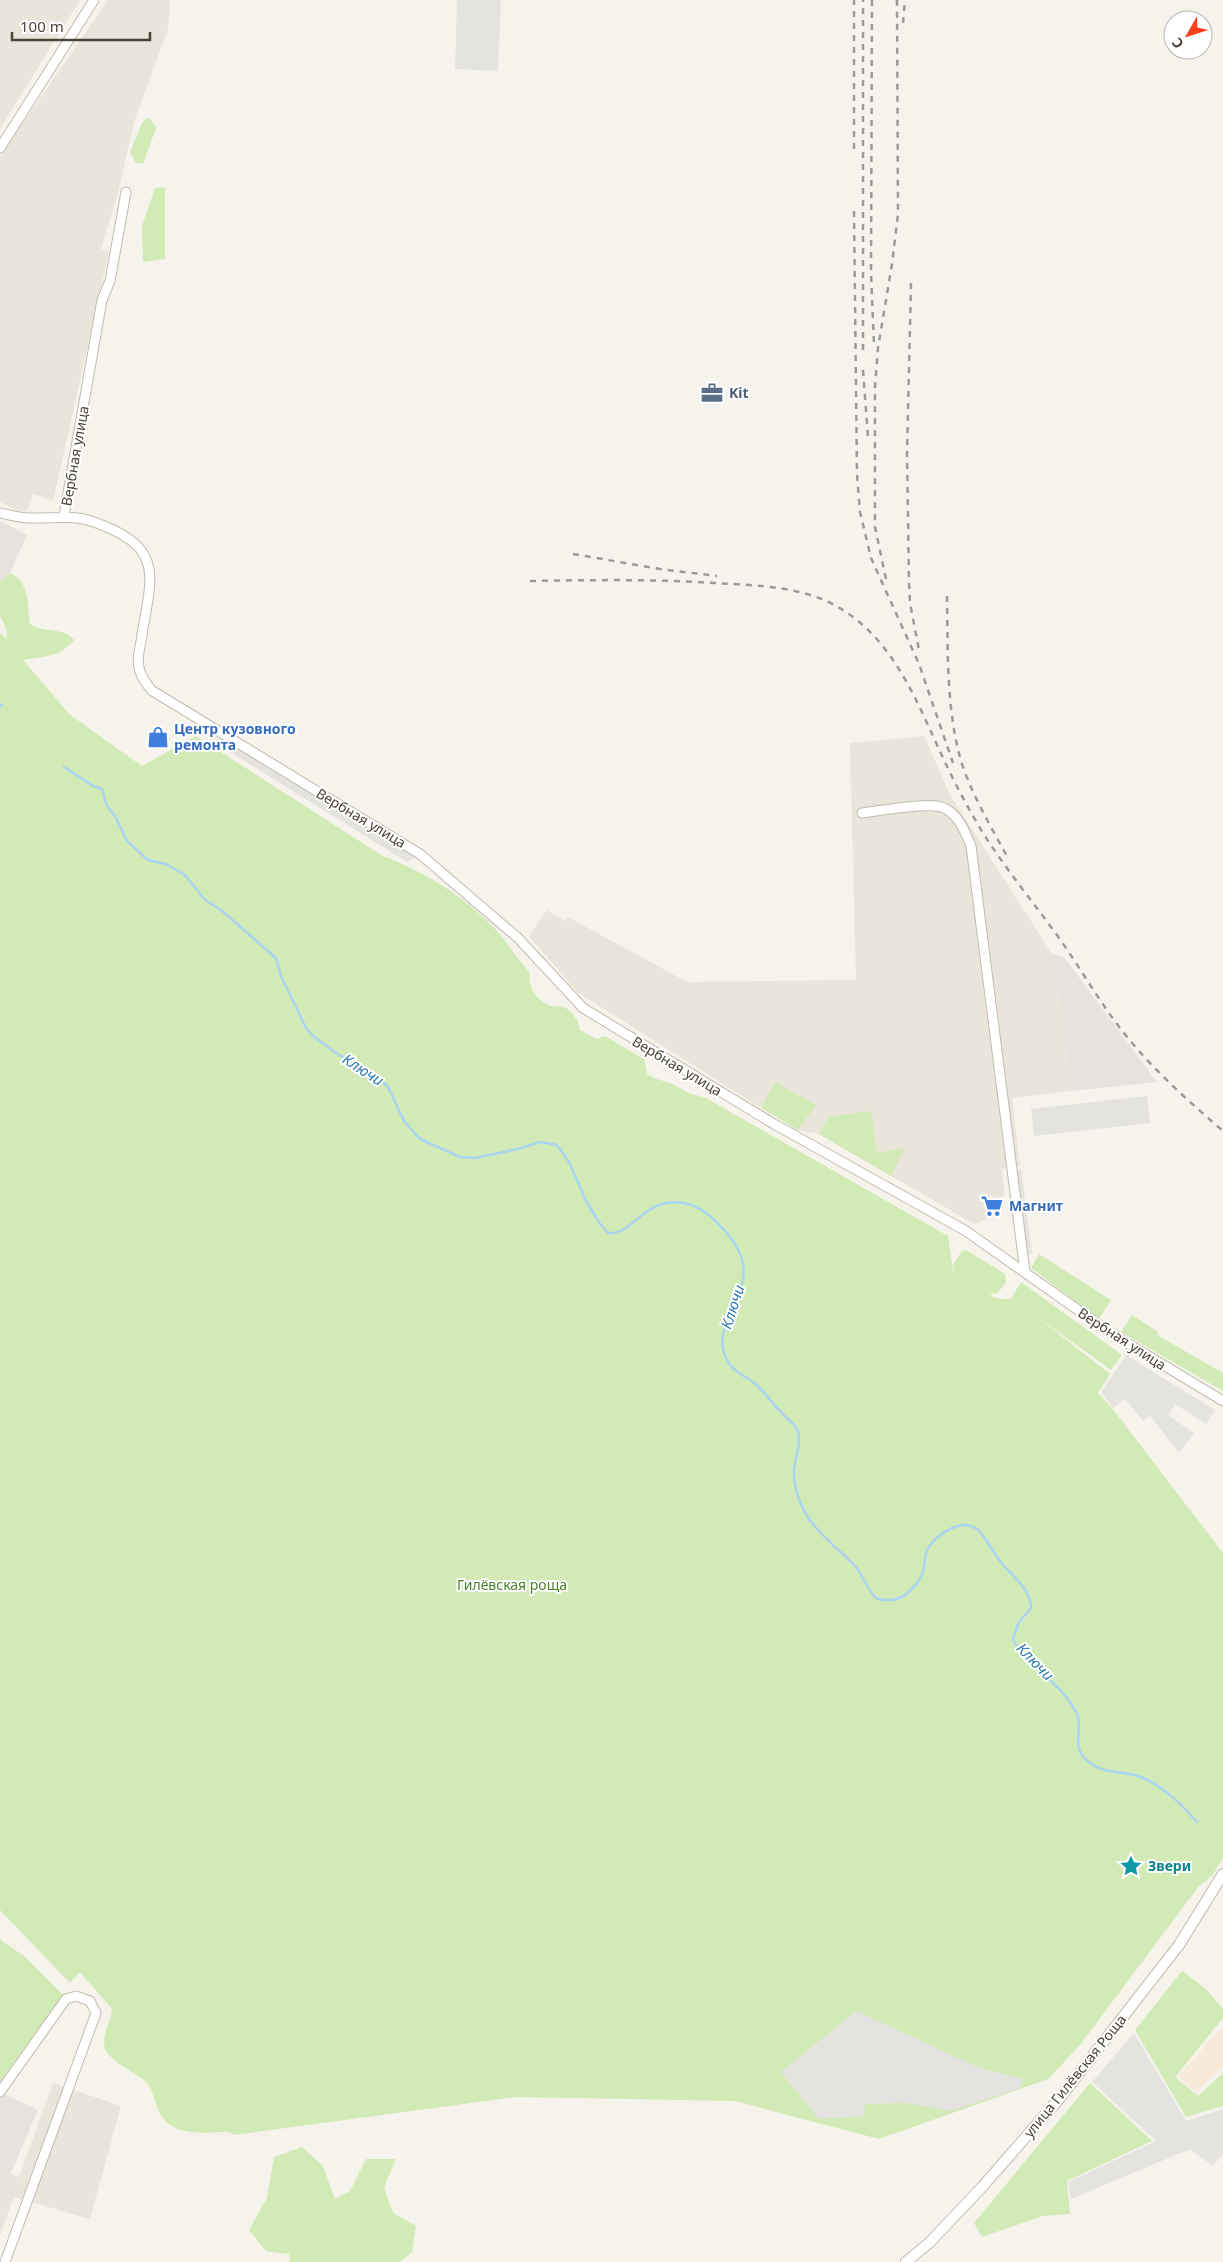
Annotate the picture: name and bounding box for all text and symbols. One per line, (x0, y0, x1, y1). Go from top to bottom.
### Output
scale bar (12, 10, 150, 42)
north arrow (1163, 10, 1213, 60)
text: 100 m (20, 16, 64, 36)
text: С (1167, 34, 1188, 53)
office icon: Kit (699, 380, 725, 406)
place label: Kit (729, 383, 749, 402)
street label: Вербная улица (56, 404, 93, 508)
place label: Центр кузовного ремонта (174, 719, 296, 754)
shop icon: Центр кузовного ремонта (145, 724, 171, 750)
street label: Вербная улица (313, 783, 410, 852)
street label: Вербная улица (629, 1031, 726, 1100)
water label: Ключи (339, 1048, 388, 1090)
supermarket icon: Магнит (979, 1193, 1005, 1219)
place label: Магнит (1009, 1196, 1063, 1215)
water label: Ключи (716, 1282, 749, 1331)
street label: Вербная улица (1075, 1303, 1170, 1374)
park label: Гилёвская роща (457, 1575, 567, 1594)
water label: Ключи (1013, 1638, 1059, 1685)
place icon: Звери (1118, 1853, 1144, 1879)
place label: Звери (1148, 1856, 1191, 1875)
street label: улица Гилёвская Роща (1019, 2010, 1130, 2141)

